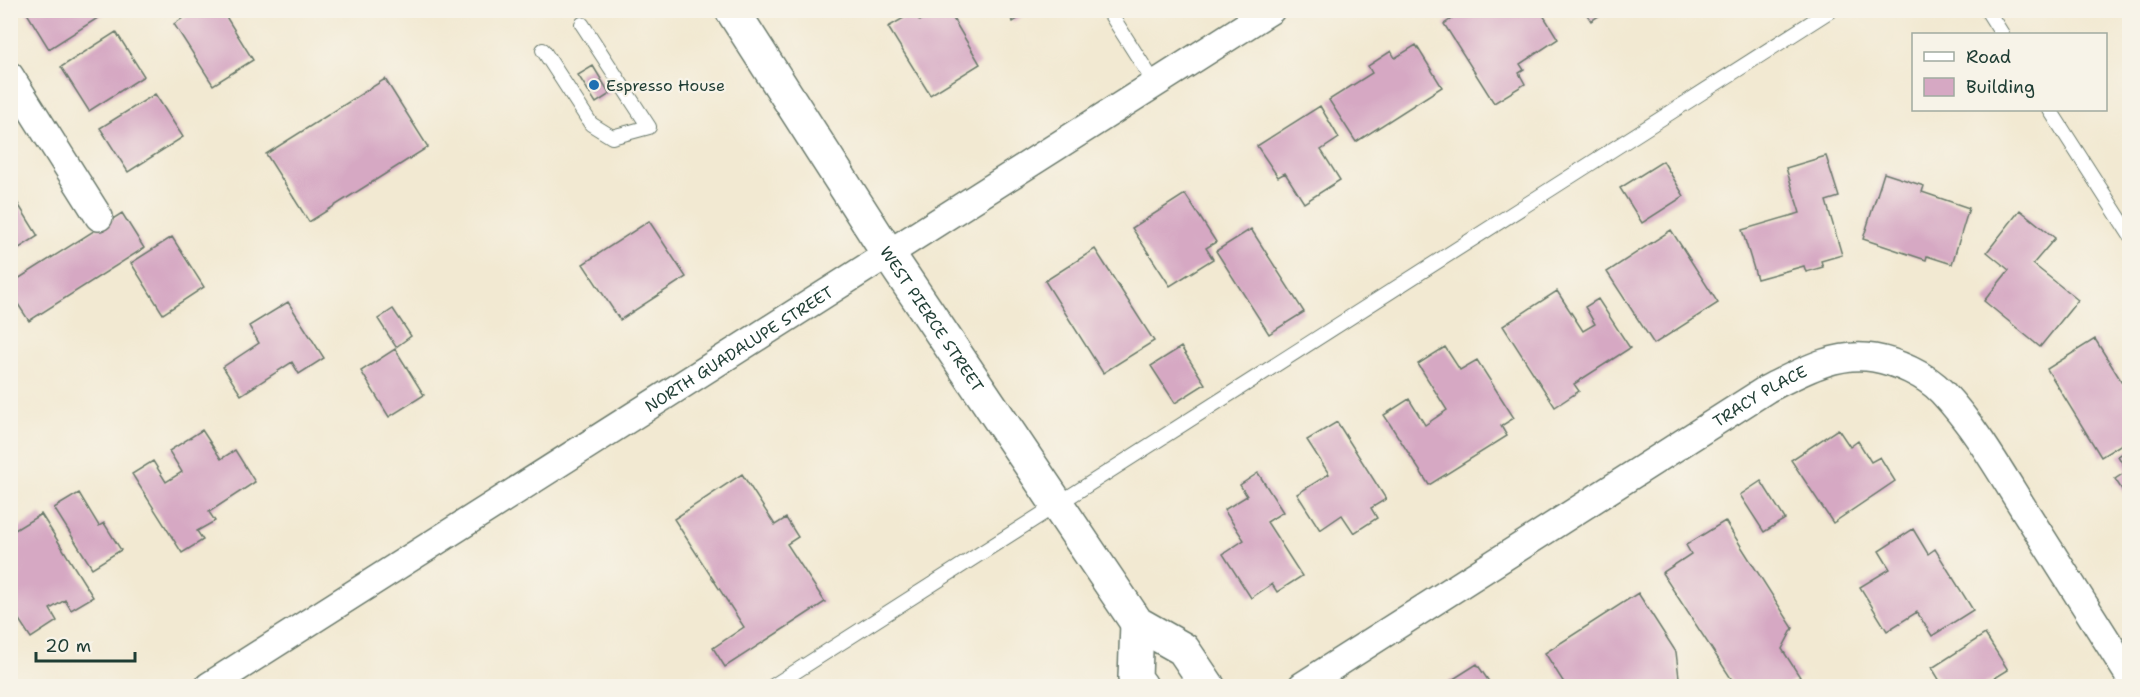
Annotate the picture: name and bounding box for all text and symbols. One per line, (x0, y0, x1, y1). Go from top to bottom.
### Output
legend (1912, 33, 2107, 111)
text: Road (1966, 45, 2011, 69)
place label: Espresso House (606, 75, 725, 96)
text: Building (1966, 75, 2035, 99)
marker: Espresso House (587, 78, 601, 92)
street label: WEST PIERCE STREET (875, 242, 988, 396)
street label: NORTH GUADALUPE STREET (641, 281, 837, 417)
street label: TRACY PLACE (1709, 361, 1810, 432)
scale bar (36, 625, 135, 663)
text: 20 m (45, 634, 91, 658)

